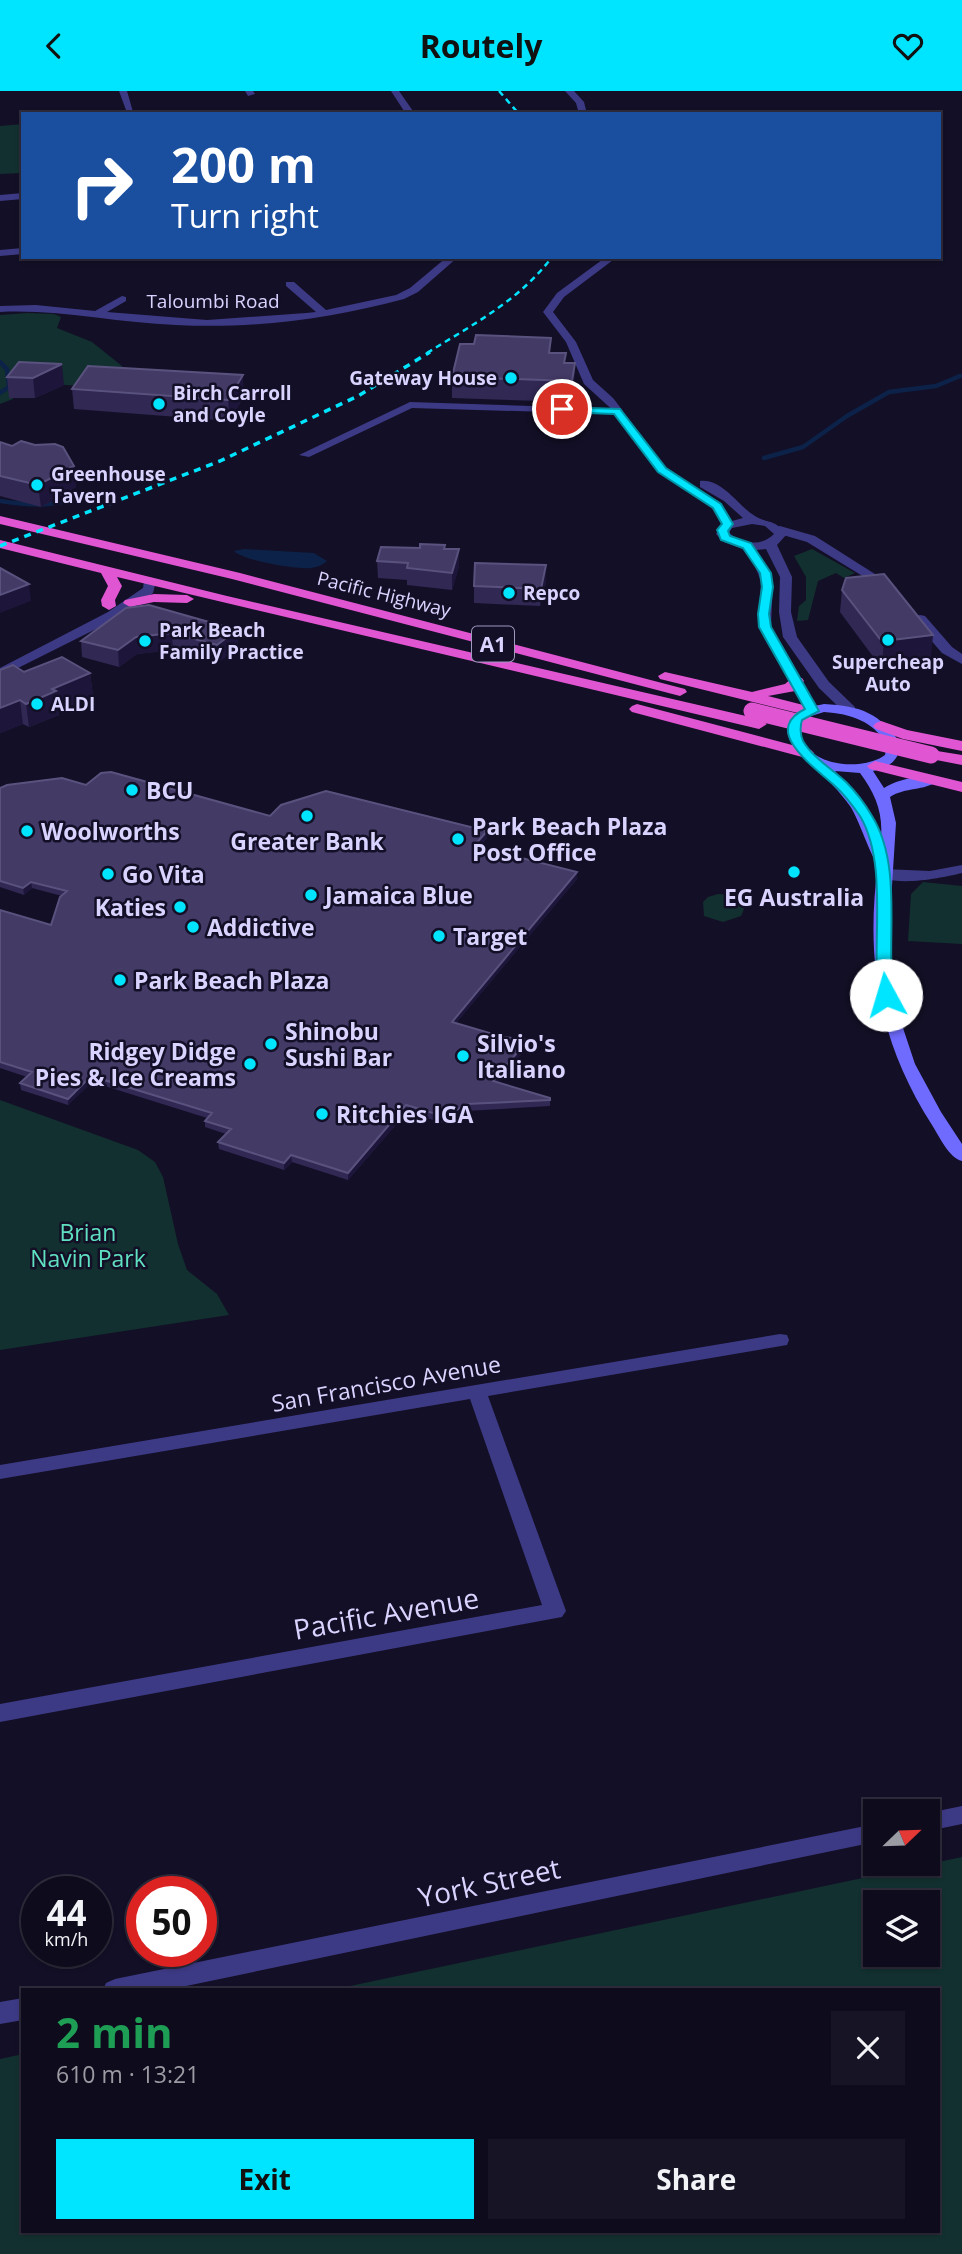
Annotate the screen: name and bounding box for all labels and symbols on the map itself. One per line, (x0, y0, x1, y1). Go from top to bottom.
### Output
street label: Taloumbi Road (146, 288, 280, 314)
place label: Gateway House (349, 365, 497, 391)
marker: Gateway House (503, 370, 519, 386)
pin (532, 379, 592, 439)
place label: Birch Carroll and Coyle (173, 380, 292, 428)
marker: Birch Carroll and Coyle (151, 396, 167, 412)
place label: Greenhouse Tavern (51, 461, 166, 509)
marker: Greenhouse Tavern (29, 477, 45, 493)
street label: Pacific Highway (315, 565, 454, 623)
place label: Repco (523, 580, 580, 606)
marker: Repco (501, 585, 517, 601)
place label: Park Beach Family Practice (159, 617, 304, 665)
road number: A1 (472, 627, 514, 661)
marker: Supercheap Auto (880, 632, 896, 648)
marker: Park Beach Family Practice (137, 633, 153, 649)
place label: Supercheap Auto (832, 649, 944, 697)
place label: ALDI (51, 691, 95, 717)
marker: ALDI (29, 696, 45, 712)
place label: BCU (146, 774, 194, 806)
marker: BCU (124, 782, 140, 798)
marker: Greater Bank (299, 808, 315, 824)
place label: Park Beach Plaza Post Office (472, 810, 667, 868)
place label: Woolworths (41, 815, 180, 847)
marker: Woolworths (19, 823, 35, 839)
place label: Greater Bank (230, 825, 384, 857)
marker: Park Beach Plaza Post Office (450, 831, 466, 847)
place label: Go Vita (122, 858, 205, 890)
marker: EG Australia (786, 864, 802, 880)
marker: Go Vita (100, 866, 116, 882)
place label: Jamaica Blue (323, 879, 473, 911)
place label: EG Australia (724, 881, 864, 913)
marker: Jamaica Blue (303, 887, 319, 903)
place label: Katies (95, 891, 166, 923)
marker: Katies (172, 899, 188, 915)
place label: Addictive (207, 911, 315, 943)
marker: Addictive (185, 919, 201, 935)
place label: Target (453, 920, 527, 952)
marker: Target (431, 928, 447, 944)
position arrow (849, 958, 923, 1032)
place label: Park Beach Plaza (134, 964, 329, 996)
marker: Park Beach Plaza (112, 972, 128, 988)
place label: Shinobu Sushi Bar (285, 1015, 392, 1073)
place label: Silvio's Italiano (477, 1027, 566, 1085)
place label: Ridgey Didge Pies & Ice Creams (35, 1035, 236, 1093)
marker: Shinobu Sushi Bar (263, 1036, 279, 1052)
marker: Silvio's Italiano (455, 1048, 471, 1064)
marker: Ridgey Didge Pies & Ice Creams (242, 1056, 258, 1072)
place label: Ritchies IGA (336, 1098, 473, 1130)
marker: Ritchies IGA (314, 1106, 330, 1122)
park label: Brian Navin Park (30, 1216, 146, 1274)
street label: San Francisco Avenue (269, 1347, 503, 1419)
street label: Pacific Avenue (290, 1578, 482, 1648)
north arrow (863, 1799, 940, 1876)
street label: York Street (415, 1848, 563, 1916)
speed limit sign: 50 (126, 1876, 217, 1967)

